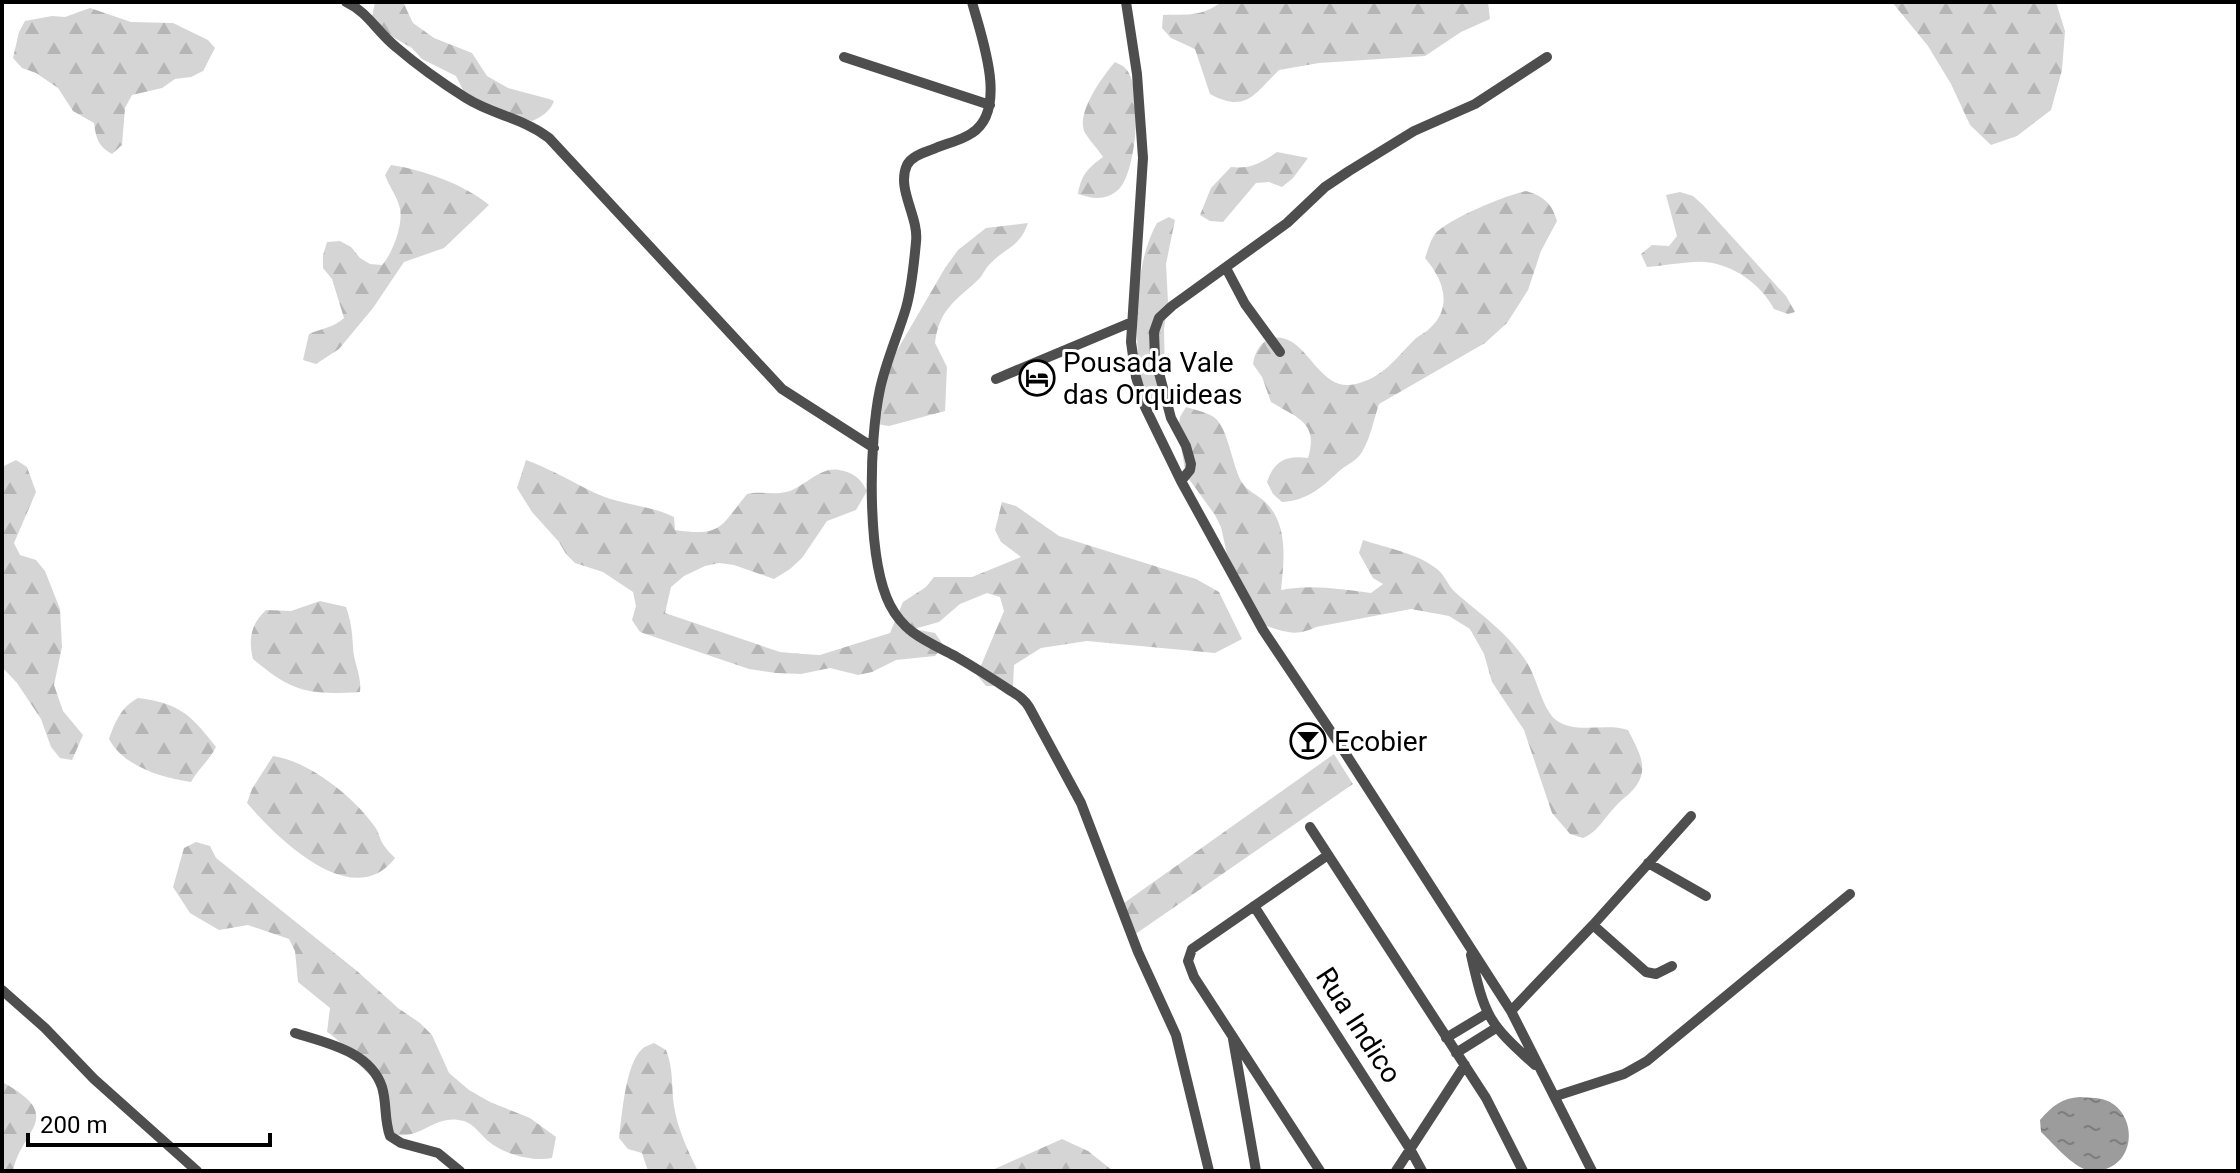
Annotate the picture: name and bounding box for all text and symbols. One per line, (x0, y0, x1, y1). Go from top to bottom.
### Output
place label: Pousada Vale das Orquideas (1063, 346, 1242, 411)
hotel icon: Pousada Vale das Orquideas (1018, 359, 1056, 397)
bar icon: Ecobier (1289, 722, 1327, 760)
place label: Ecobier (1334, 725, 1428, 758)
street label: Rua Indico (1309, 961, 1408, 1089)
scale bar (28, 1097, 270, 1147)
text: 200 m (40, 1111, 107, 1139)

